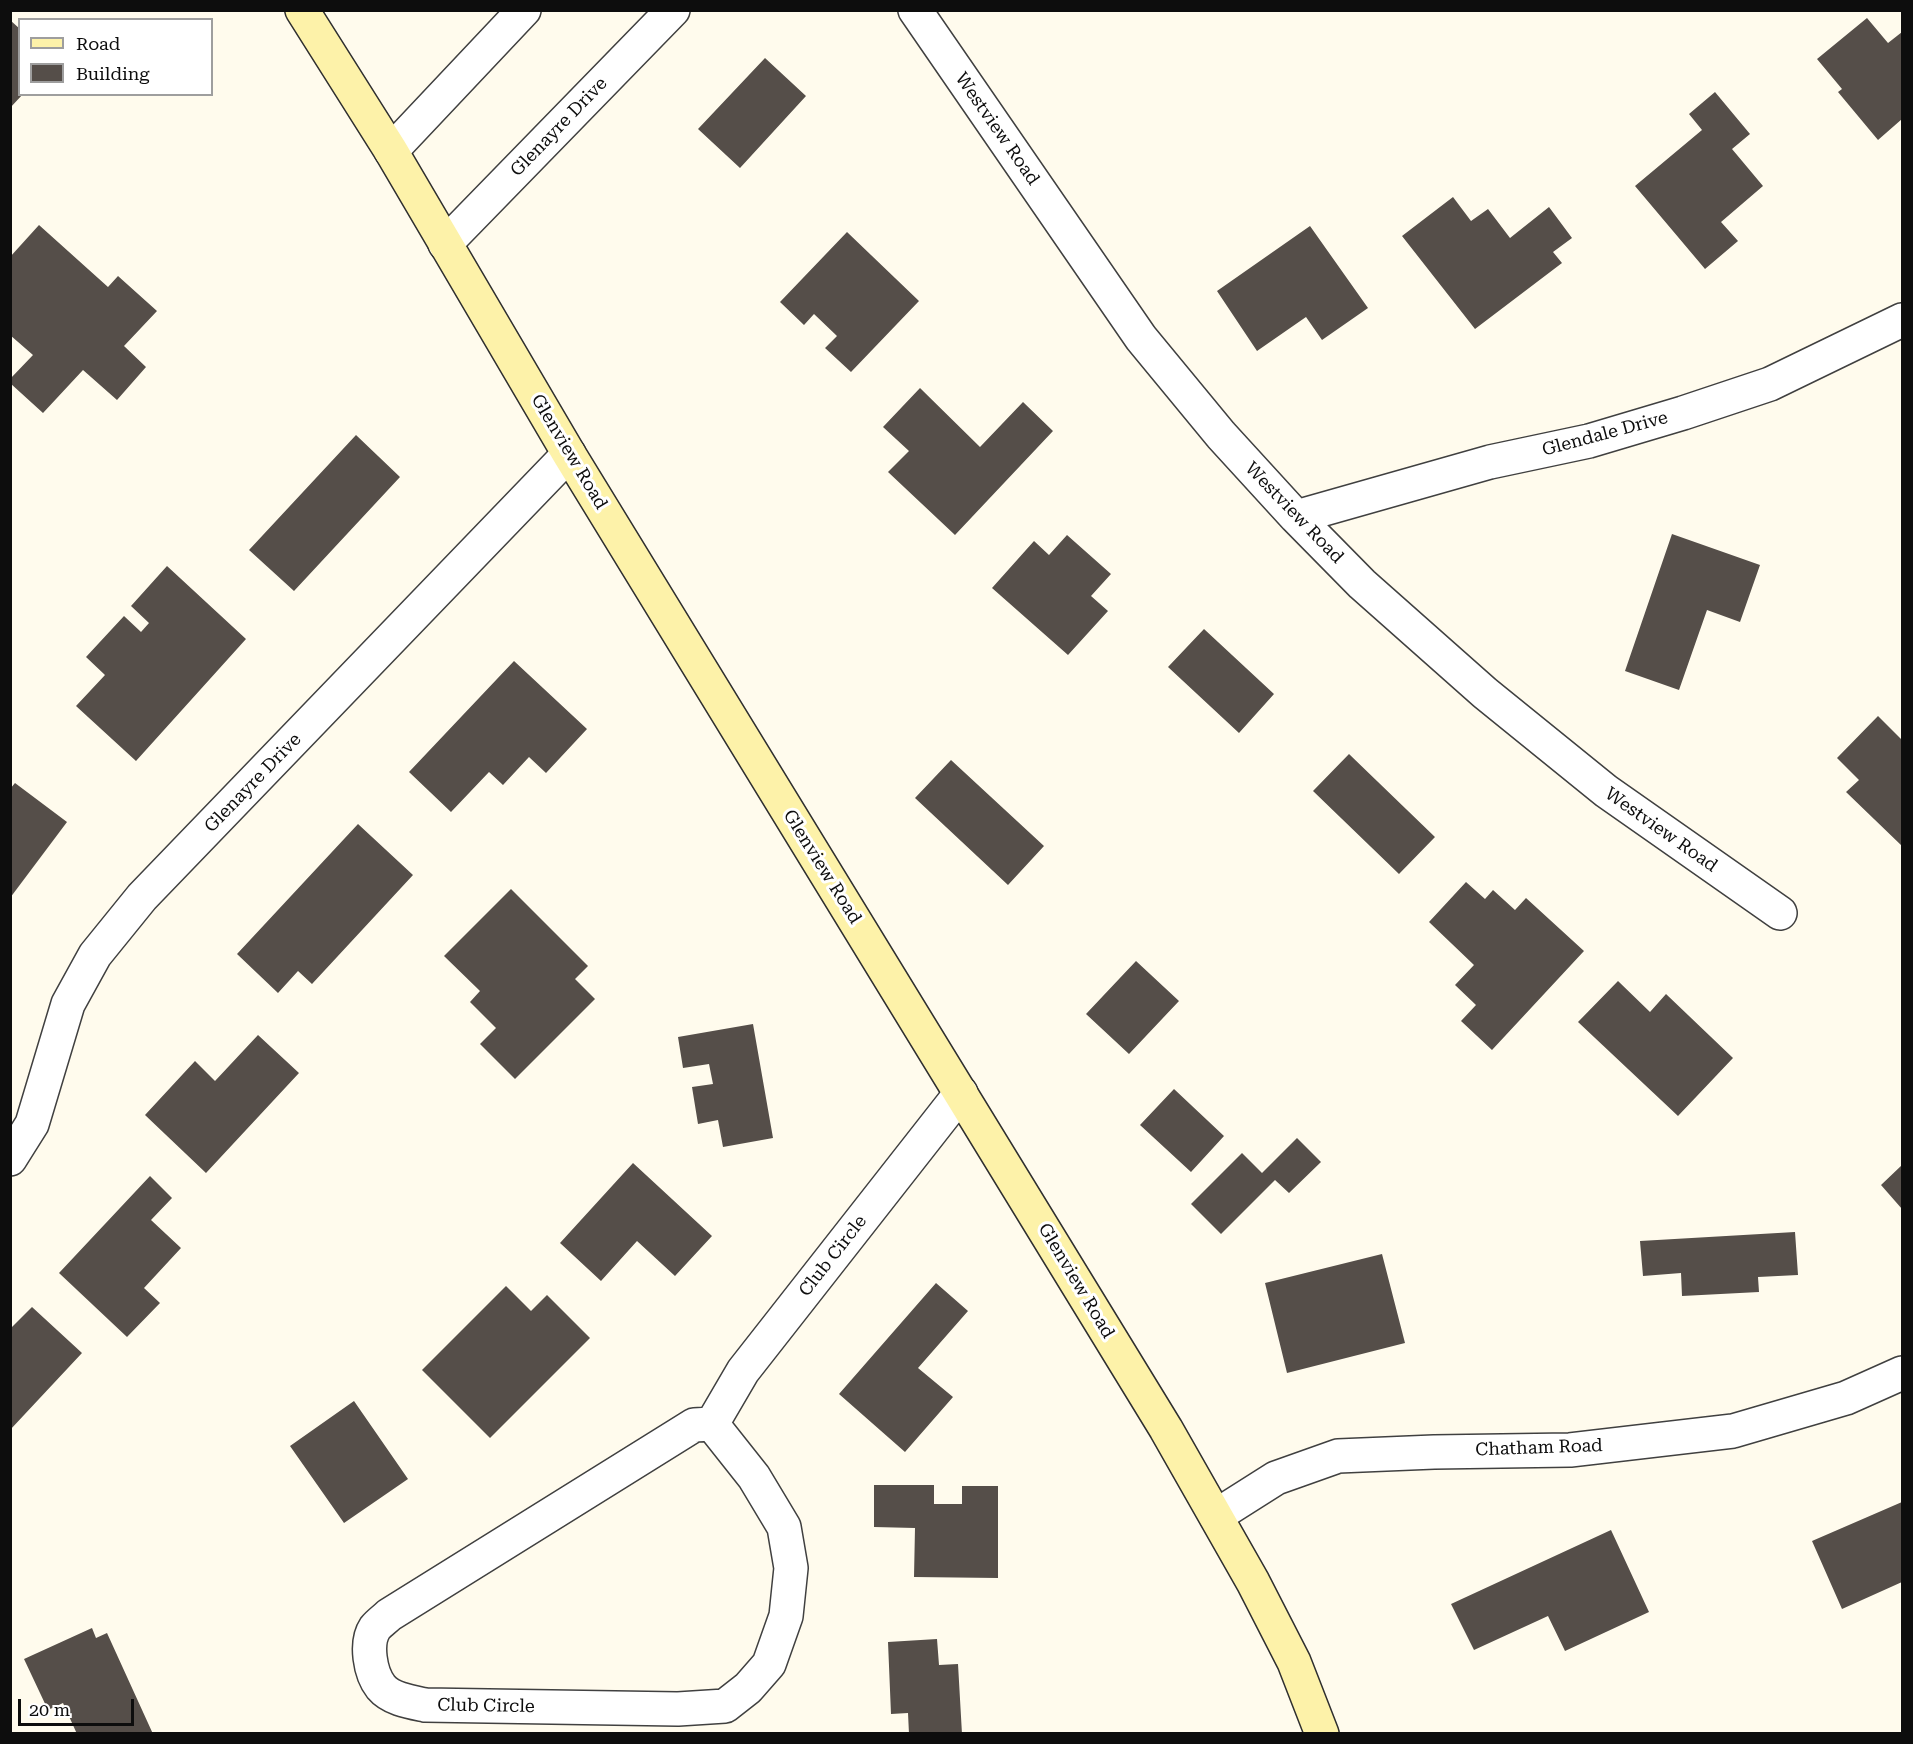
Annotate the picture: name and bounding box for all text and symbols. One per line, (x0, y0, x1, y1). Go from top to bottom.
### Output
legend (18, 18, 213, 96)
text: Road (76, 33, 120, 54)
text: Building (76, 63, 150, 84)
street label: Westview Road (950, 69, 1044, 189)
street label: Glenayre Drive (506, 73, 612, 181)
street label: Glenview Road (526, 391, 612, 513)
street label: Glendale Drive (1540, 407, 1670, 461)
street label: Westview Road (1240, 458, 1348, 568)
street label: Glenayre Drive (200, 729, 306, 837)
street label: Westview Road (1601, 783, 1721, 877)
street label: Glenview Road (778, 806, 866, 928)
street label: Club Circle (795, 1211, 871, 1301)
street label: Glenview Road (1033, 1220, 1119, 1342)
street label: Chatham Road (1475, 1435, 1603, 1461)
scale bar (21, 1687, 136, 1725)
street label: Club Circle (437, 1694, 535, 1718)
text: 20 m (29, 1699, 70, 1720)

